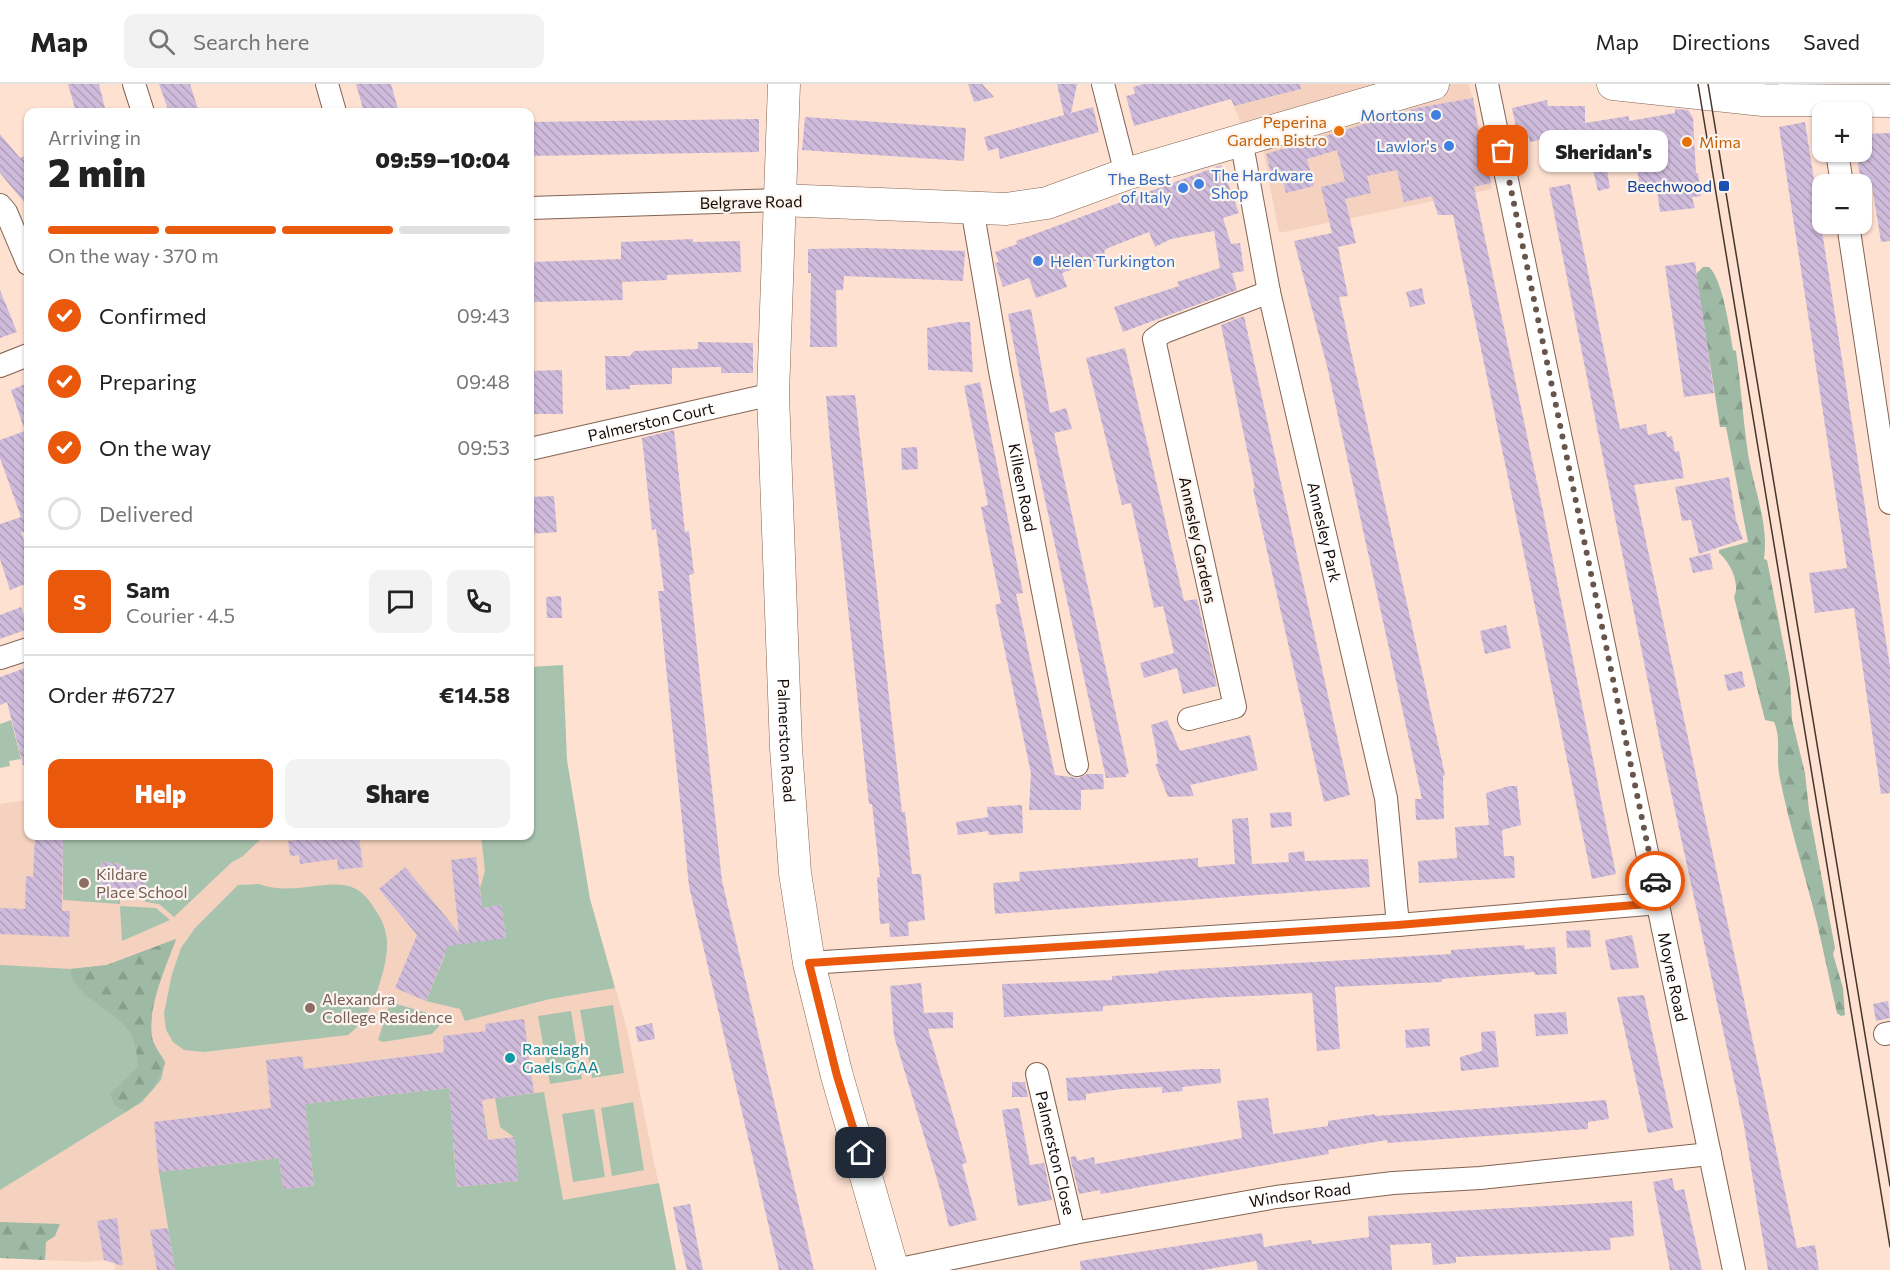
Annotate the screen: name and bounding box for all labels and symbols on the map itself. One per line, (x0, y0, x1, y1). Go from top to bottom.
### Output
place label: Mortons (1360, 105, 1424, 124)
marker: Mortons (1429, 108, 1443, 122)
place label: Peperina Garden Bistro (1227, 112, 1327, 149)
marker: Peperina Garden Bistro (1332, 124, 1346, 138)
pin (1477, 125, 1528, 176)
callout: Sheridan's (1539, 130, 1668, 172)
place label: Mima (1699, 132, 1741, 151)
marker: Mima (1680, 135, 1694, 149)
place label: Lawlor's (1376, 136, 1437, 155)
marker: Lawlor's (1442, 139, 1456, 153)
place label: The Hardware Shop (1211, 165, 1313, 202)
place label: The Best of Italy (1108, 169, 1171, 206)
place label: Beechwood (1627, 176, 1712, 195)
marker: The Hardware Shop (1192, 177, 1206, 191)
marker: Beechwood (1717, 179, 1731, 193)
marker: The Best of Italy (1176, 181, 1190, 195)
street label: Belgrave Road (699, 191, 803, 212)
place label: Helen Turkington (1050, 251, 1175, 270)
marker: Helen Turkington (1031, 254, 1045, 268)
street label: Palmerston Court (586, 398, 716, 445)
street label: Killeen Road (1005, 442, 1041, 533)
street label: Annesley Gardens (1176, 475, 1221, 605)
street label: Annesley Park (1304, 480, 1346, 584)
street label: Palmerston Road (774, 678, 800, 803)
courier (1625, 851, 1685, 911)
place label: Kildare Place School (96, 864, 188, 901)
marker: Kildare Place School (77, 876, 91, 890)
street label: Moyne Road (1655, 930, 1692, 1023)
place label: Alexandra College Residence (322, 989, 452, 1026)
marker: Alexandra College Residence (303, 1001, 317, 1015)
place label: Ranelagh Gaels GAA (522, 1039, 599, 1076)
marker: Ranelagh Gaels GAA (503, 1051, 517, 1065)
street label: Palmerston Close (1032, 1089, 1079, 1217)
pin (835, 1127, 886, 1178)
street label: Windsor Road (1247, 1178, 1352, 1211)

